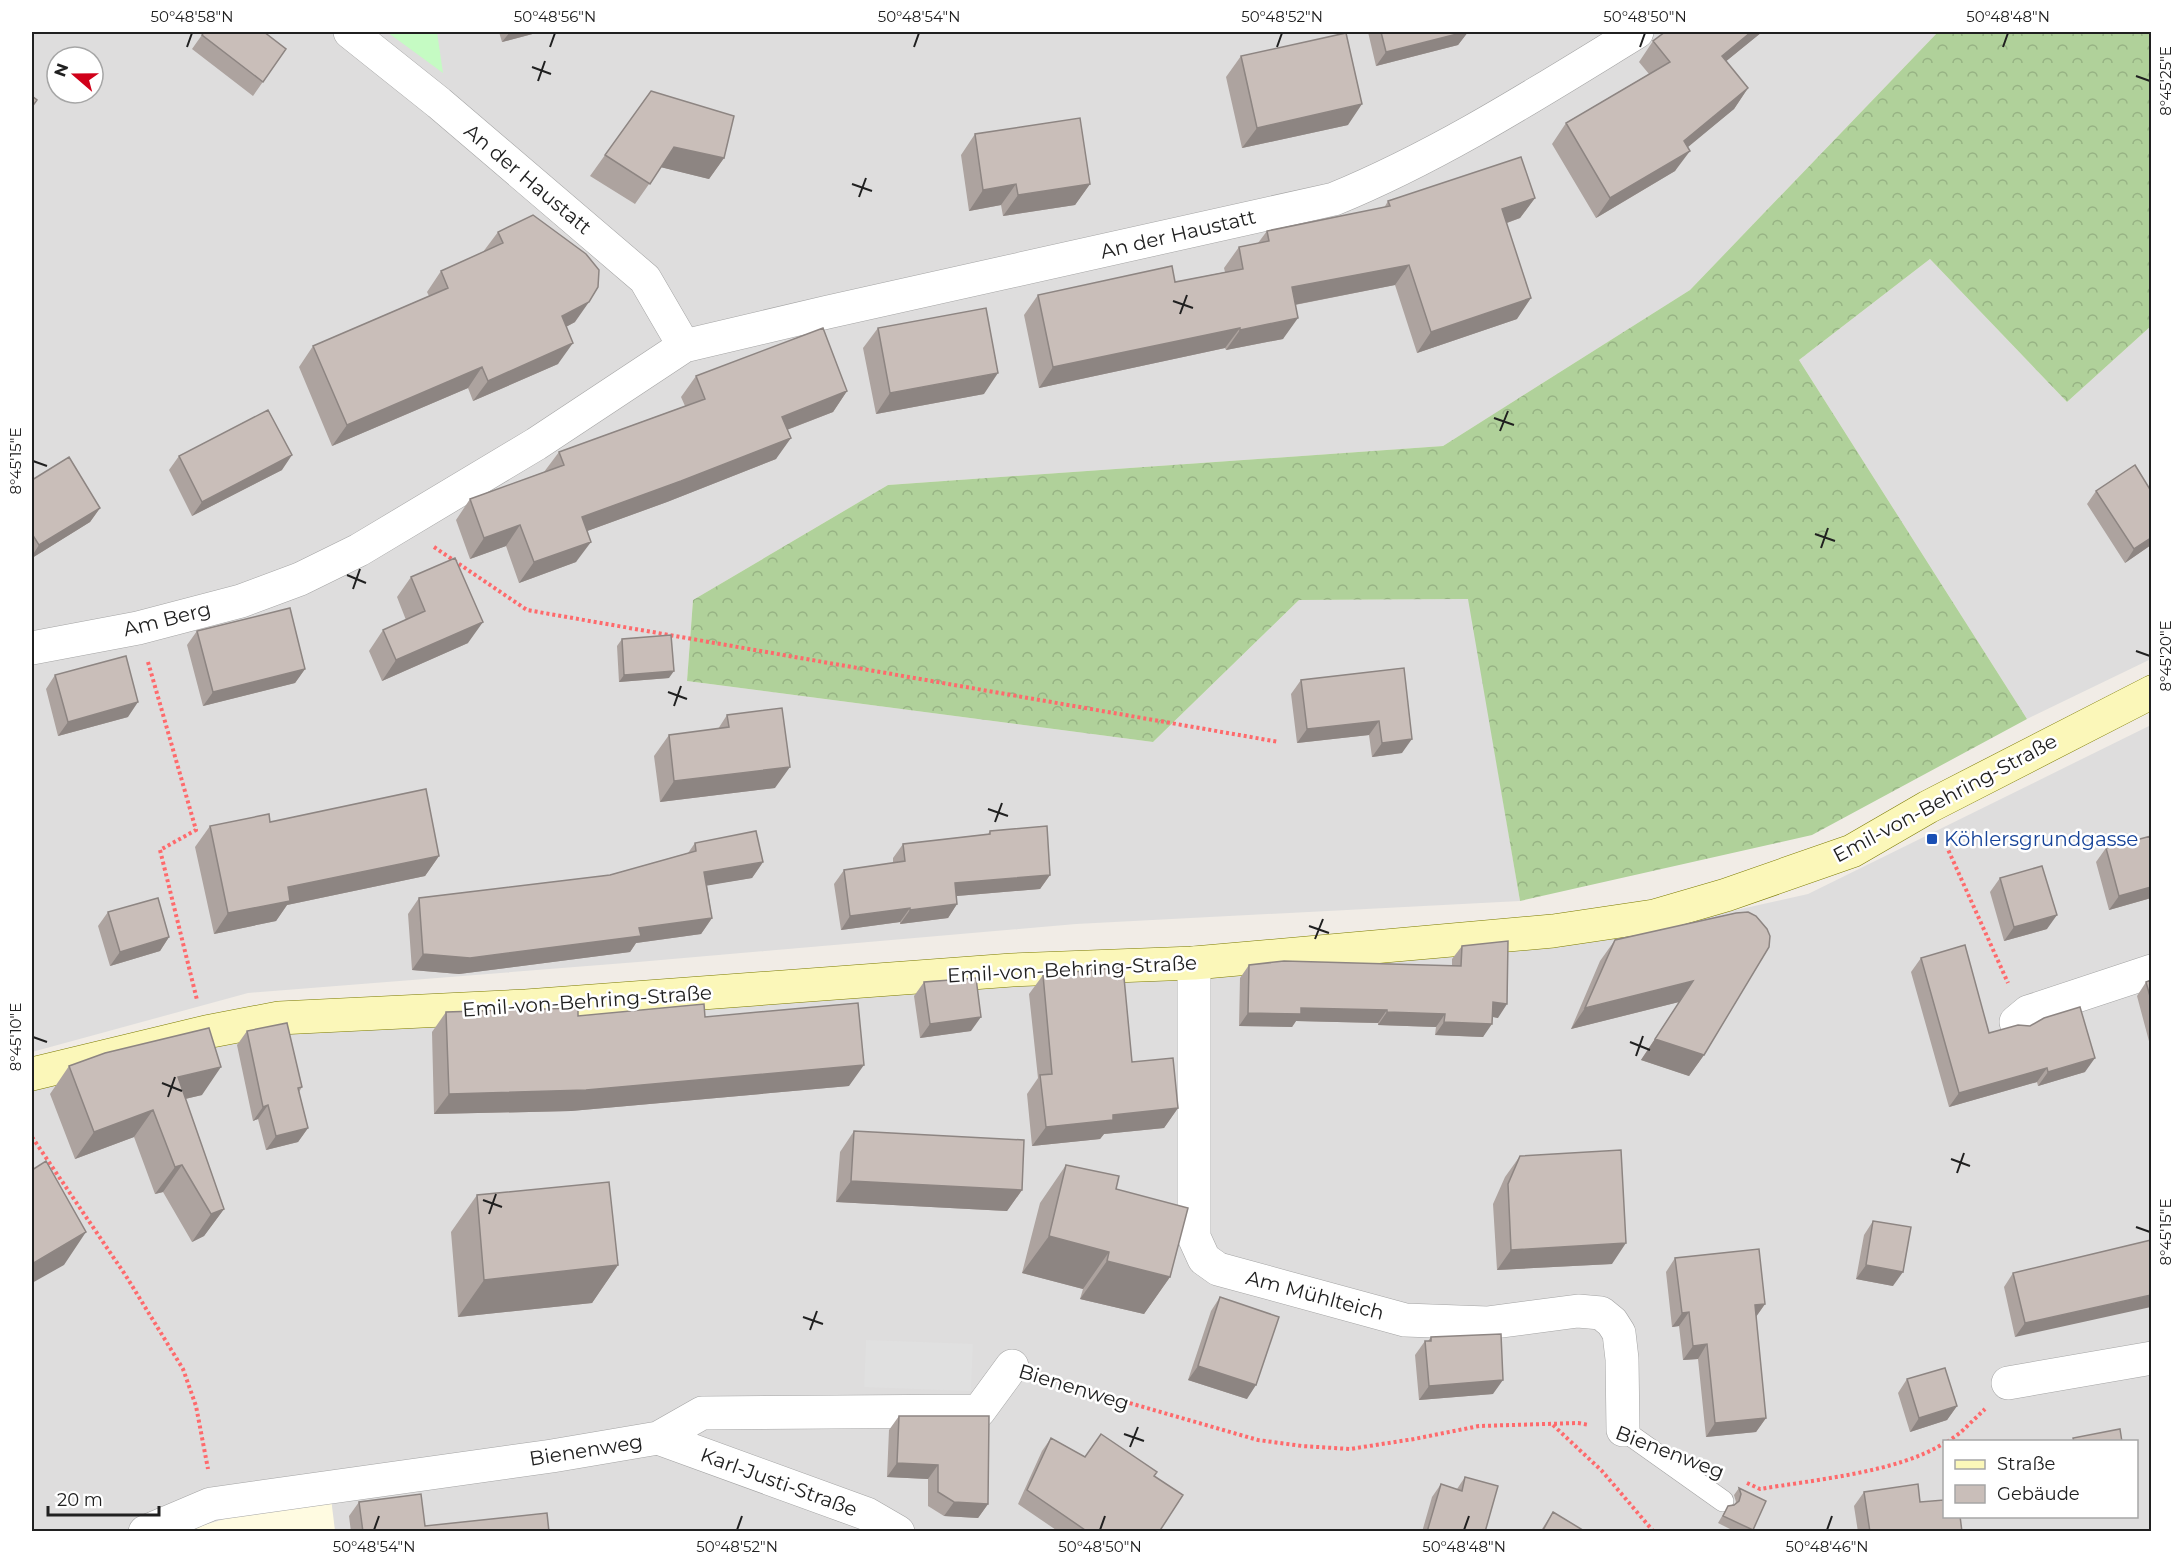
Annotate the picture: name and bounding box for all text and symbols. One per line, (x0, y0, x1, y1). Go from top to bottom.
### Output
text: 50°48'58"N (151, 7, 233, 26)
text: 50°48'56"N (514, 7, 596, 26)
text: 50°48'54"N (878, 7, 960, 26)
text: 50°48'52"N (1241, 7, 1323, 26)
text: 50°48'50"N (1603, 7, 1687, 26)
text: 50°48'48"N (1966, 7, 2050, 26)
north arrow (45, 45, 105, 105)
text: 8°45'25"E (2156, 46, 2175, 116)
text: N (50, 61, 73, 79)
street label: An der Haustatt (459, 119, 597, 239)
street label: An der Haustatt (1098, 204, 1258, 264)
text: 8°45'15"E (6, 428, 25, 494)
street label: Am Berg (121, 597, 213, 641)
text: 8°45'20"E (2156, 620, 2175, 692)
street label: Emil-von-Behring-Straße (1829, 729, 2061, 867)
place label: Köhlersgrundgasse (1944, 827, 2138, 851)
marker: Köhlersgrundgasse (1925, 832, 1939, 846)
street label: Emil-von-Behring-Straße (946, 950, 1198, 988)
street label: Emil-von-Behring-Straße (461, 980, 713, 1022)
text: 8°45'10"E (6, 1003, 25, 1071)
text: 8°45'15"E (2156, 1199, 2175, 1265)
street label: Am Mühlteich (1243, 1265, 1387, 1325)
street label: Bienenweg (1016, 1359, 1132, 1415)
street label: Bienenweg (1612, 1420, 1728, 1484)
street label: Bienenweg (528, 1429, 644, 1471)
legend (1943, 1440, 2138, 1518)
street label: Karl-Justi-Straße (697, 1442, 861, 1522)
text: Straße (1997, 1453, 2056, 1475)
scale bar (48, 1479, 159, 1517)
text: Gebäude (1997, 1483, 2080, 1505)
text: 20 m (57, 1489, 103, 1511)
text: 50°48'54"N (333, 1537, 415, 1556)
text: 50°48'52"N (696, 1537, 778, 1556)
text: 50°48'50"N (1058, 1537, 1142, 1556)
text: 50°48'48"N (1422, 1537, 1506, 1556)
text: 50°48'46"N (1786, 1537, 1868, 1556)

